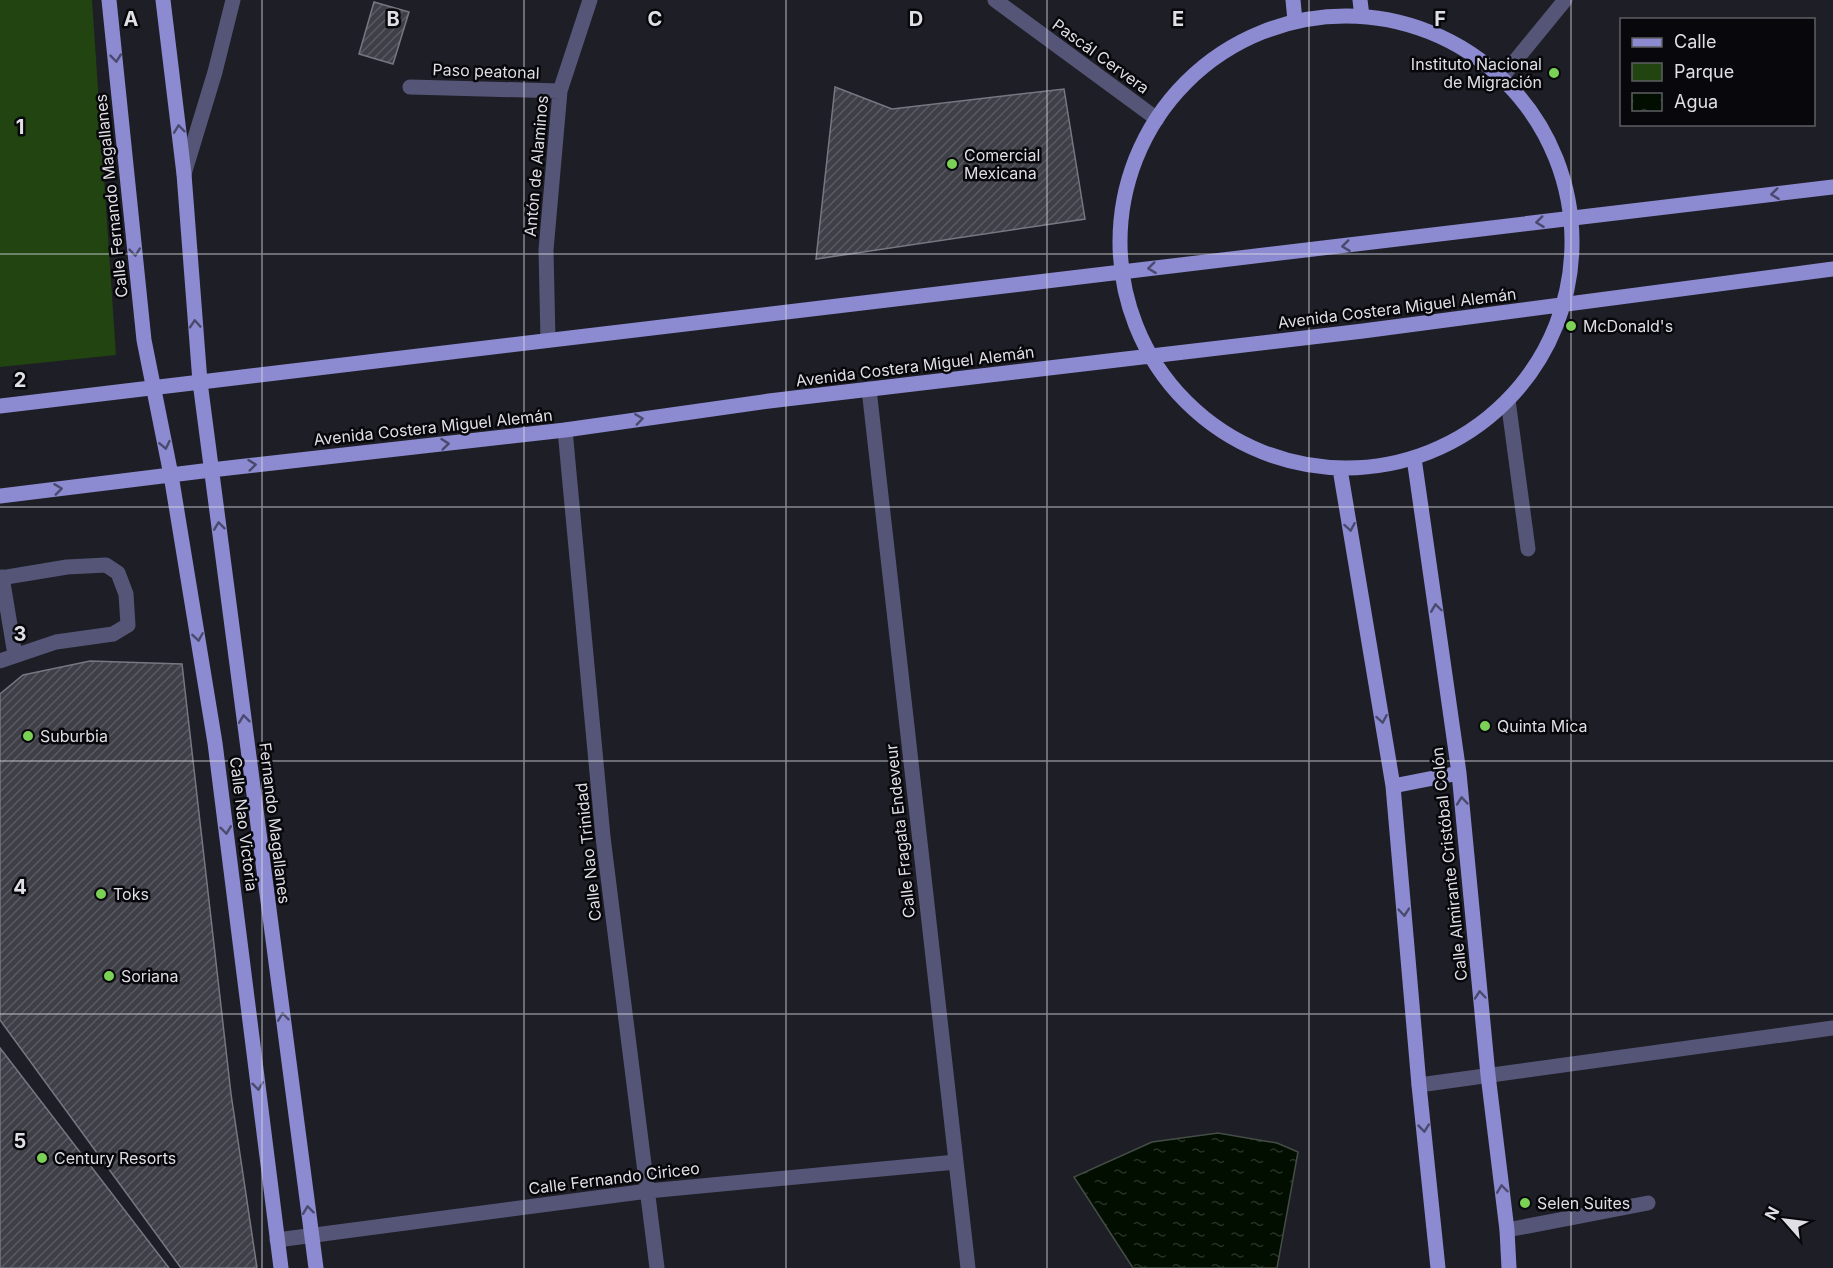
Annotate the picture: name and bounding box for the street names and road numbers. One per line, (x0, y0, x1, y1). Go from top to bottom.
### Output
street label: Pascál Cervera (1049, 14, 1153, 98)
street label: Paso peatonal (432, 59, 540, 83)
street label: Calle Fernando Magallanes (90, 93, 132, 299)
street label: Antón de Alaminos (520, 94, 552, 238)
street label: Avenida Costera Miguel Alemán (1277, 283, 1517, 333)
street label: Avenida Costera Miguel Alemán (795, 341, 1035, 391)
street label: Avenida Costera Miguel Alemán (313, 404, 553, 450)
street label: Fernando Magallanes (255, 741, 295, 905)
street label: Calle Fragata Endeveur (881, 743, 919, 919)
street label: Calle Almirante Cristóbal Colón (1427, 746, 1471, 982)
street label: Calle Nao Victoria (226, 756, 262, 892)
street label: Calle Nao Trinidad (571, 782, 605, 922)
street label: Calle Fernando Ciriceo (527, 1158, 701, 1198)

